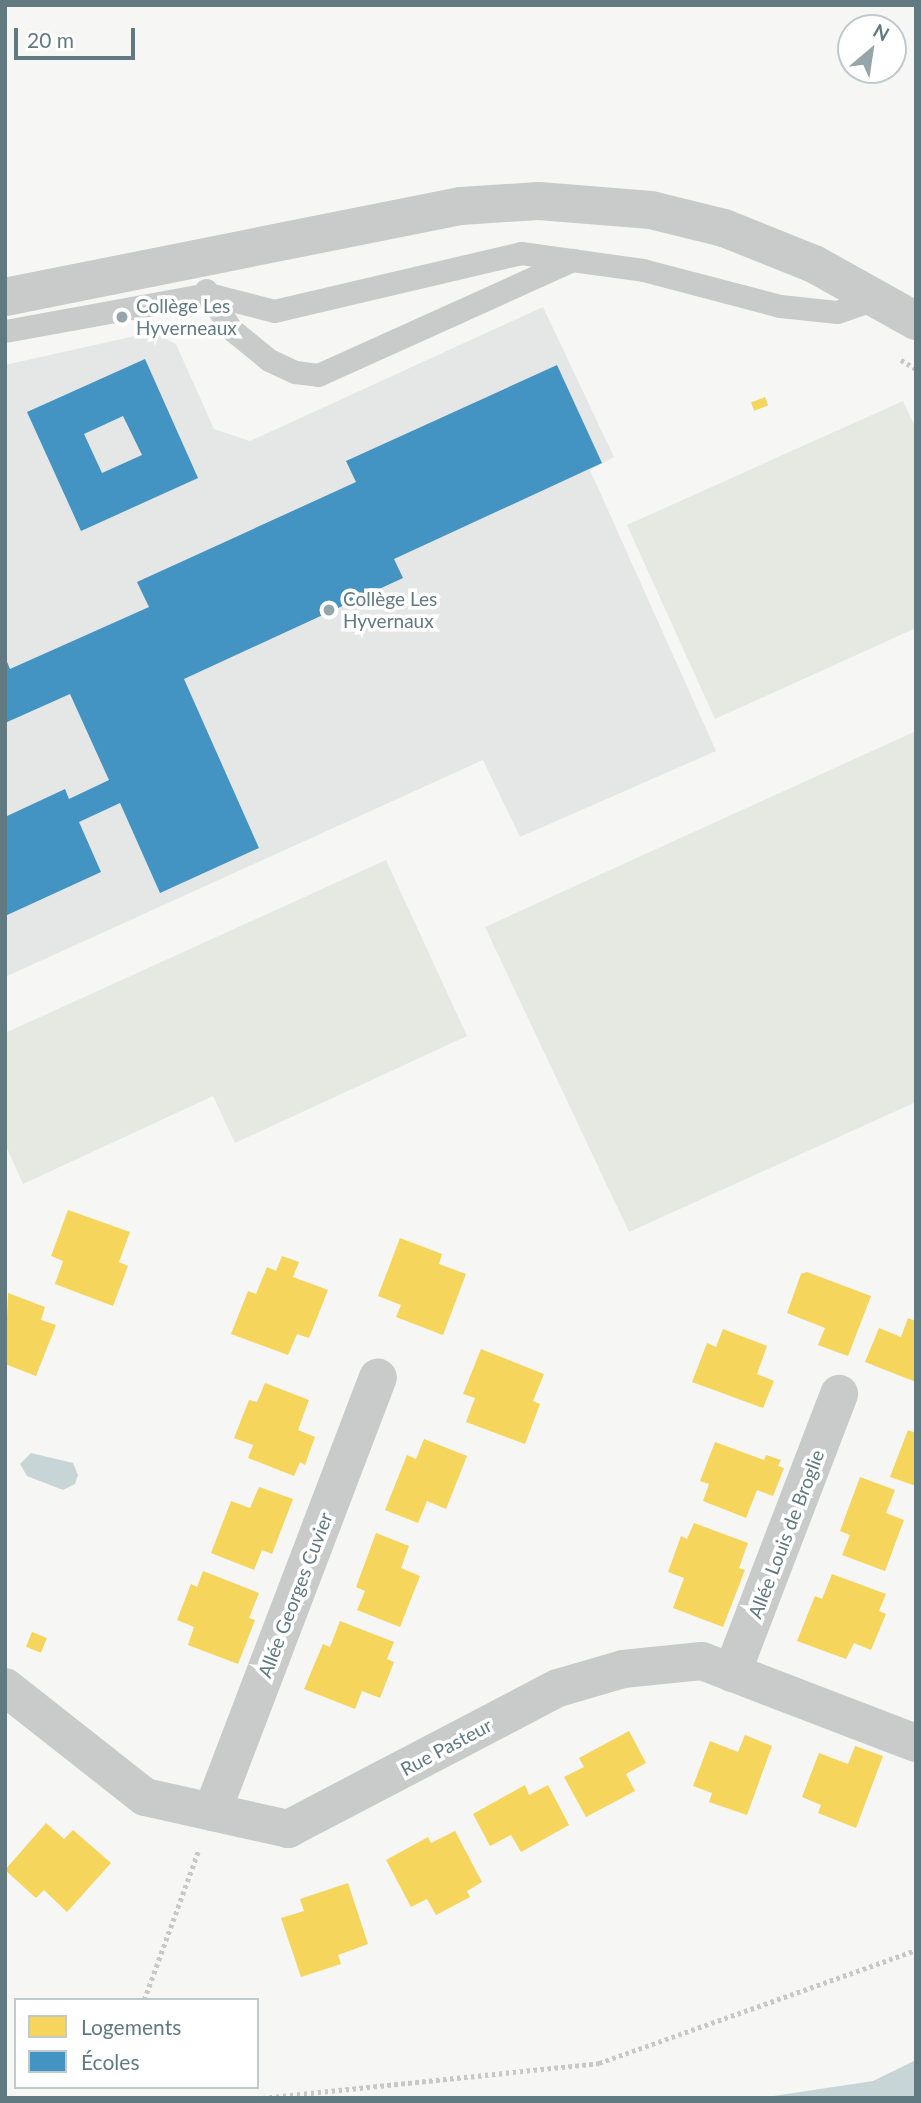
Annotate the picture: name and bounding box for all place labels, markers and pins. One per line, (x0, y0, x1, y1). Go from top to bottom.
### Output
place label: Collège Les Hyverneaux (136, 295, 237, 339)
marker: Collège Les Hyverneaux (114, 309, 130, 325)
place label: Collège Les Hyvernaux (343, 588, 437, 632)
marker: Collège Les Hyvernaux (321, 602, 337, 618)

